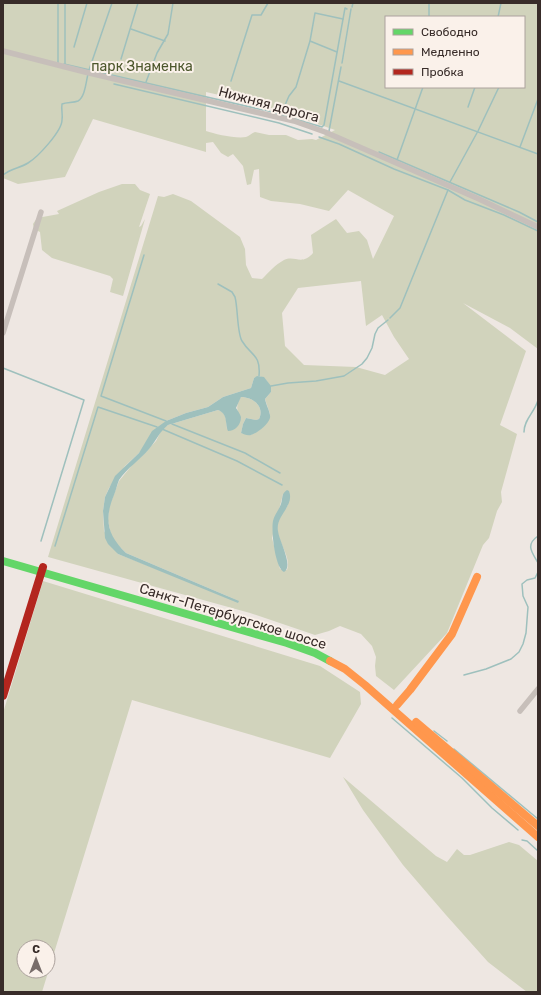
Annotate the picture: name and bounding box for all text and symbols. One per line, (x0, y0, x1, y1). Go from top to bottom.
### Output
legend (385, 16, 525, 88)
text: Свободно (421, 25, 478, 39)
text: Медленно (421, 45, 480, 59)
park label: парк Знаменка (91, 58, 193, 75)
text: Пробка (421, 65, 464, 79)
street label: Нижняя дорога (217, 83, 321, 126)
street label: Санкт-Петербургское шоссе (137, 580, 329, 653)
north arrow (16, 939, 56, 979)
text: С (32, 943, 40, 956)

